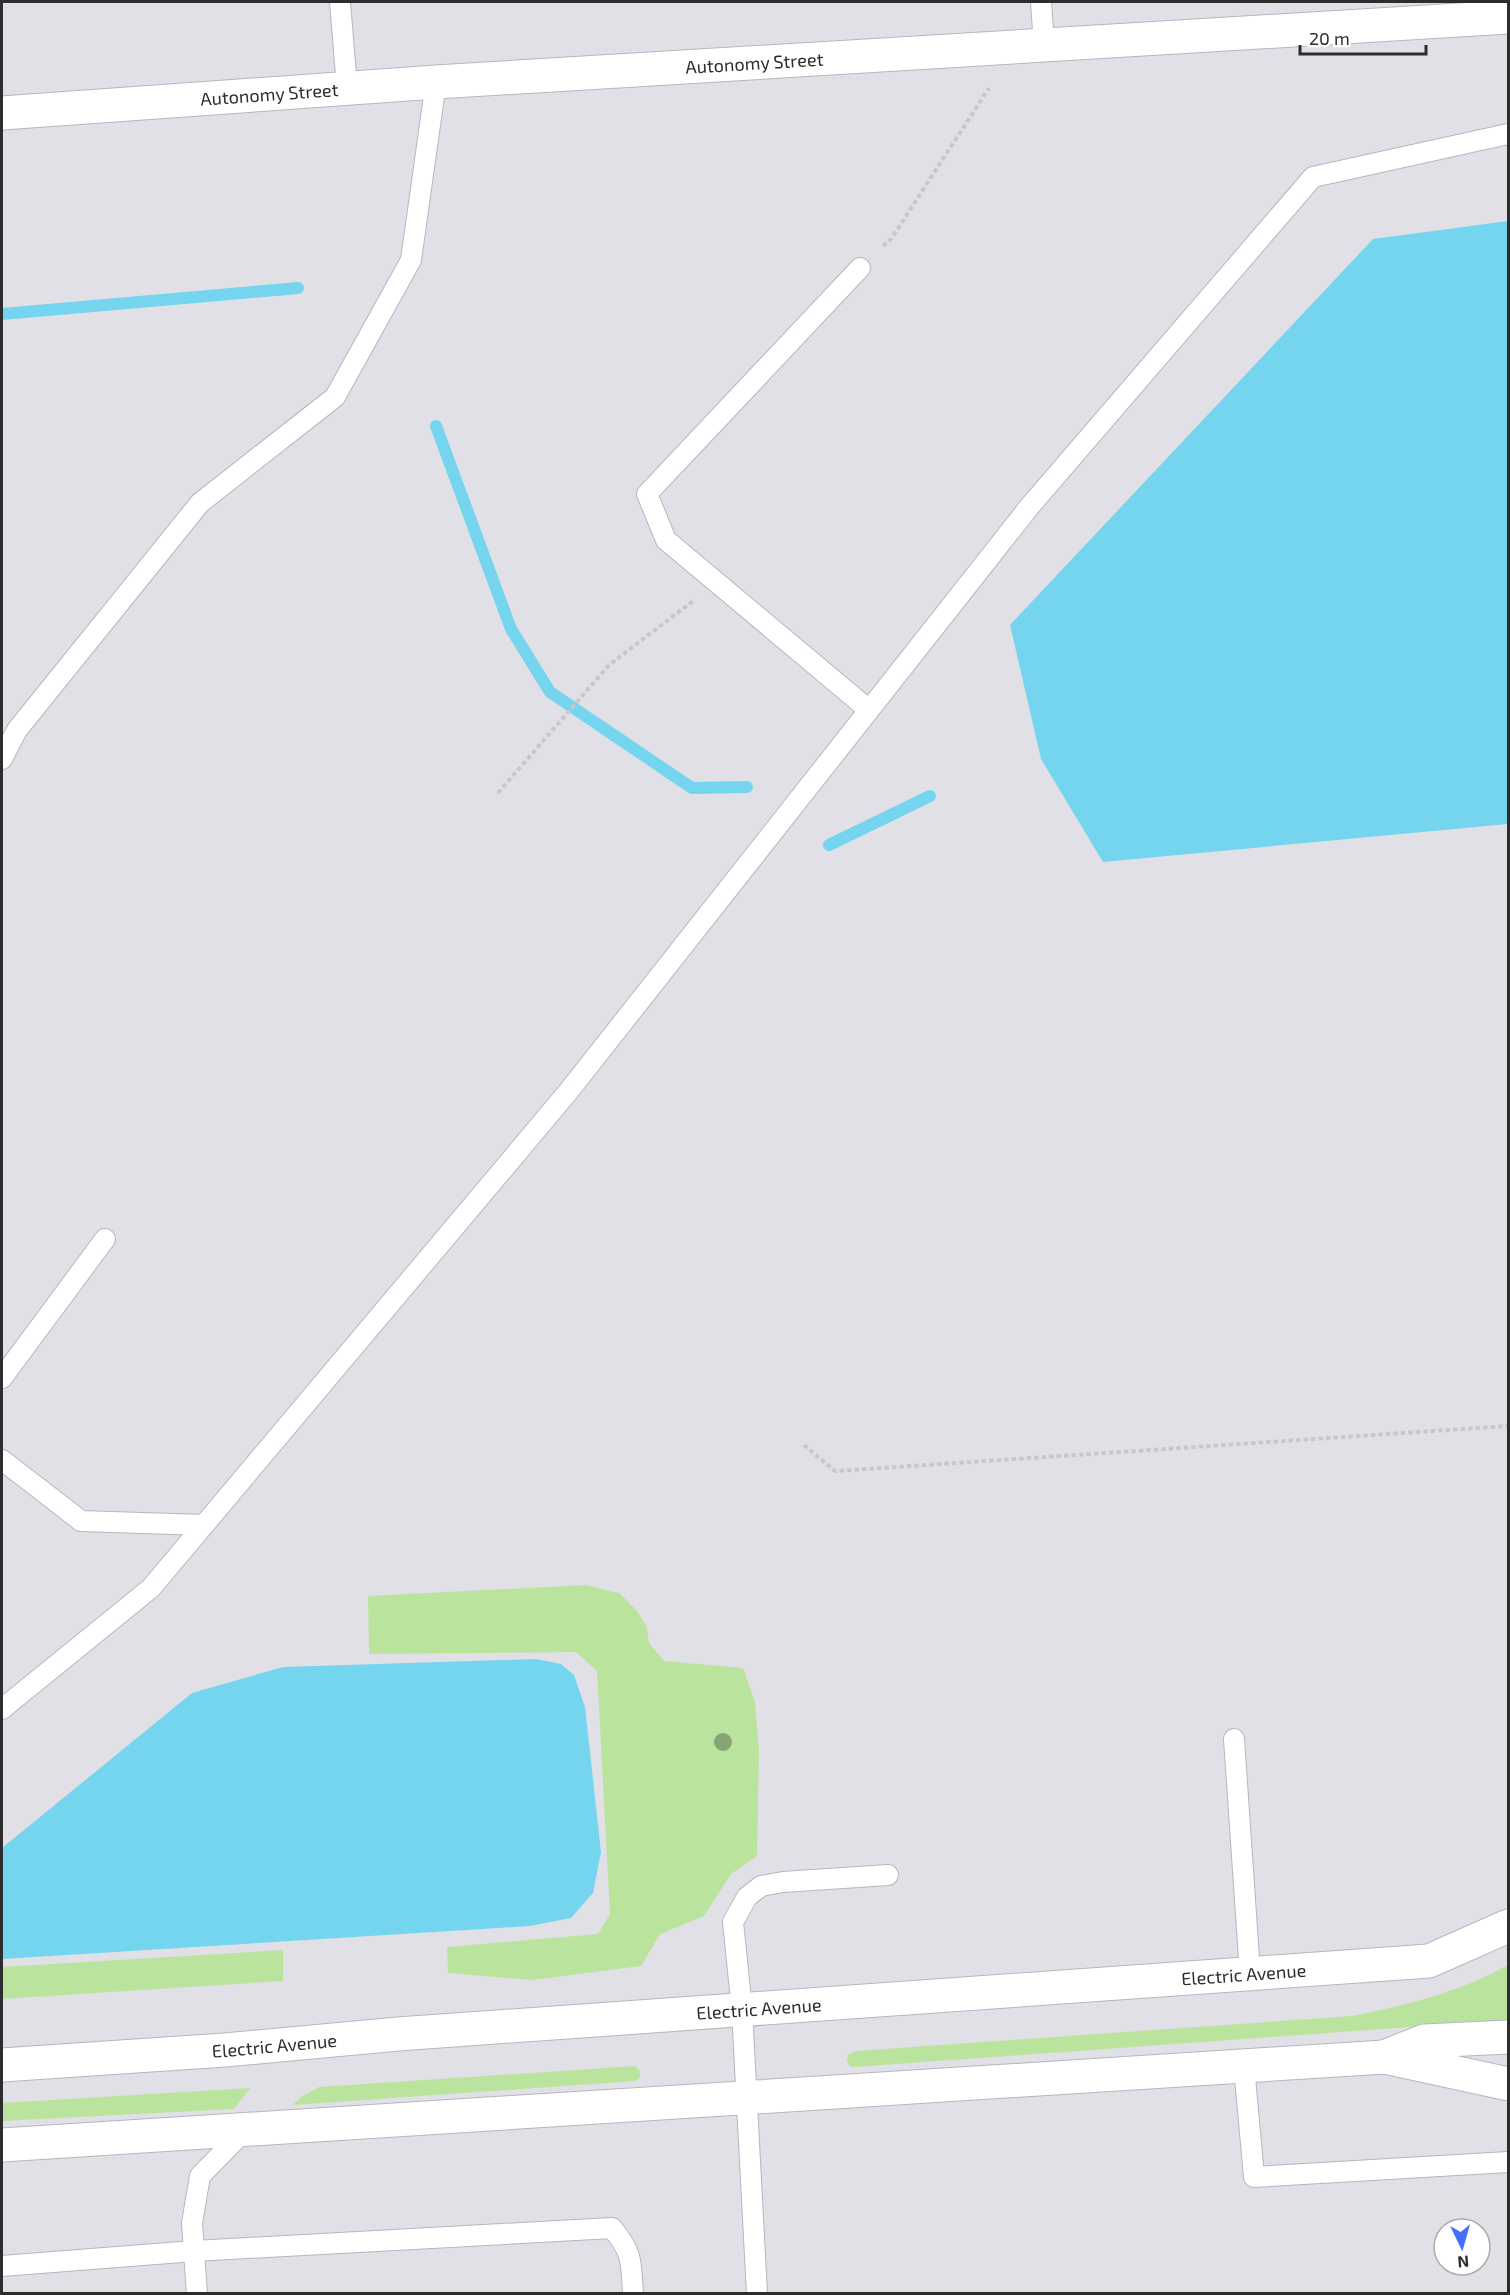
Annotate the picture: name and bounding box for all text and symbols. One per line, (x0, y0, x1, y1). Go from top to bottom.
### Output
scale bar (1300, 18, 1426, 56)
text: 20 m (1309, 27, 1350, 49)
street label: Autonomy Street (685, 48, 824, 78)
street label: Autonomy Street (200, 78, 339, 110)
street label: Electric Avenue (1180, 1959, 1307, 1990)
street label: Electric Avenue (696, 1993, 822, 2024)
street label: Electric Avenue (211, 2029, 338, 2062)
north arrow (1432, 2217, 1492, 2277)
text: N (1457, 2252, 1470, 2272)

